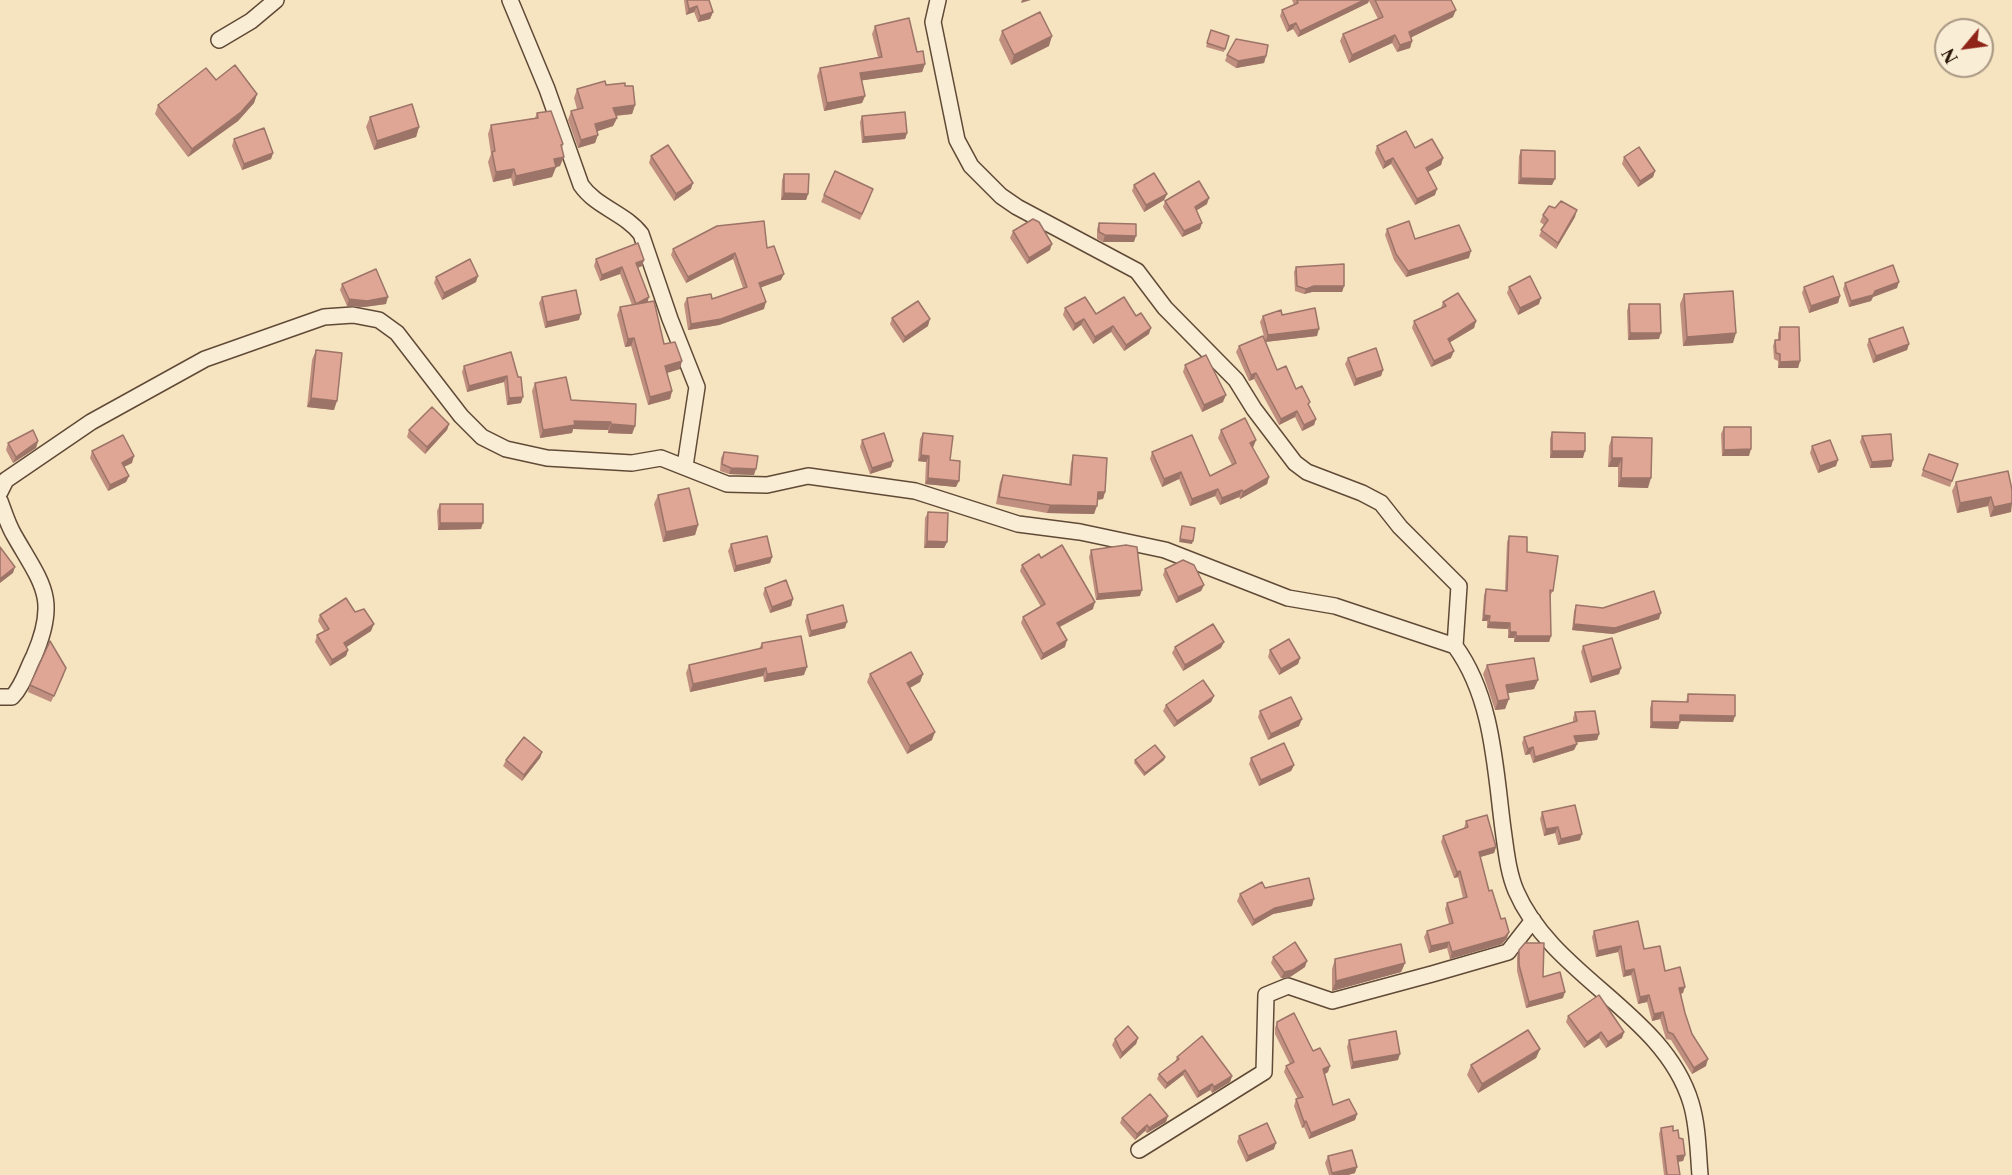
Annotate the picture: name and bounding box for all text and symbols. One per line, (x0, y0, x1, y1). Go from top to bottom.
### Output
north arrow (1934, 18, 1994, 78)
text: N (1938, 45, 1962, 67)

